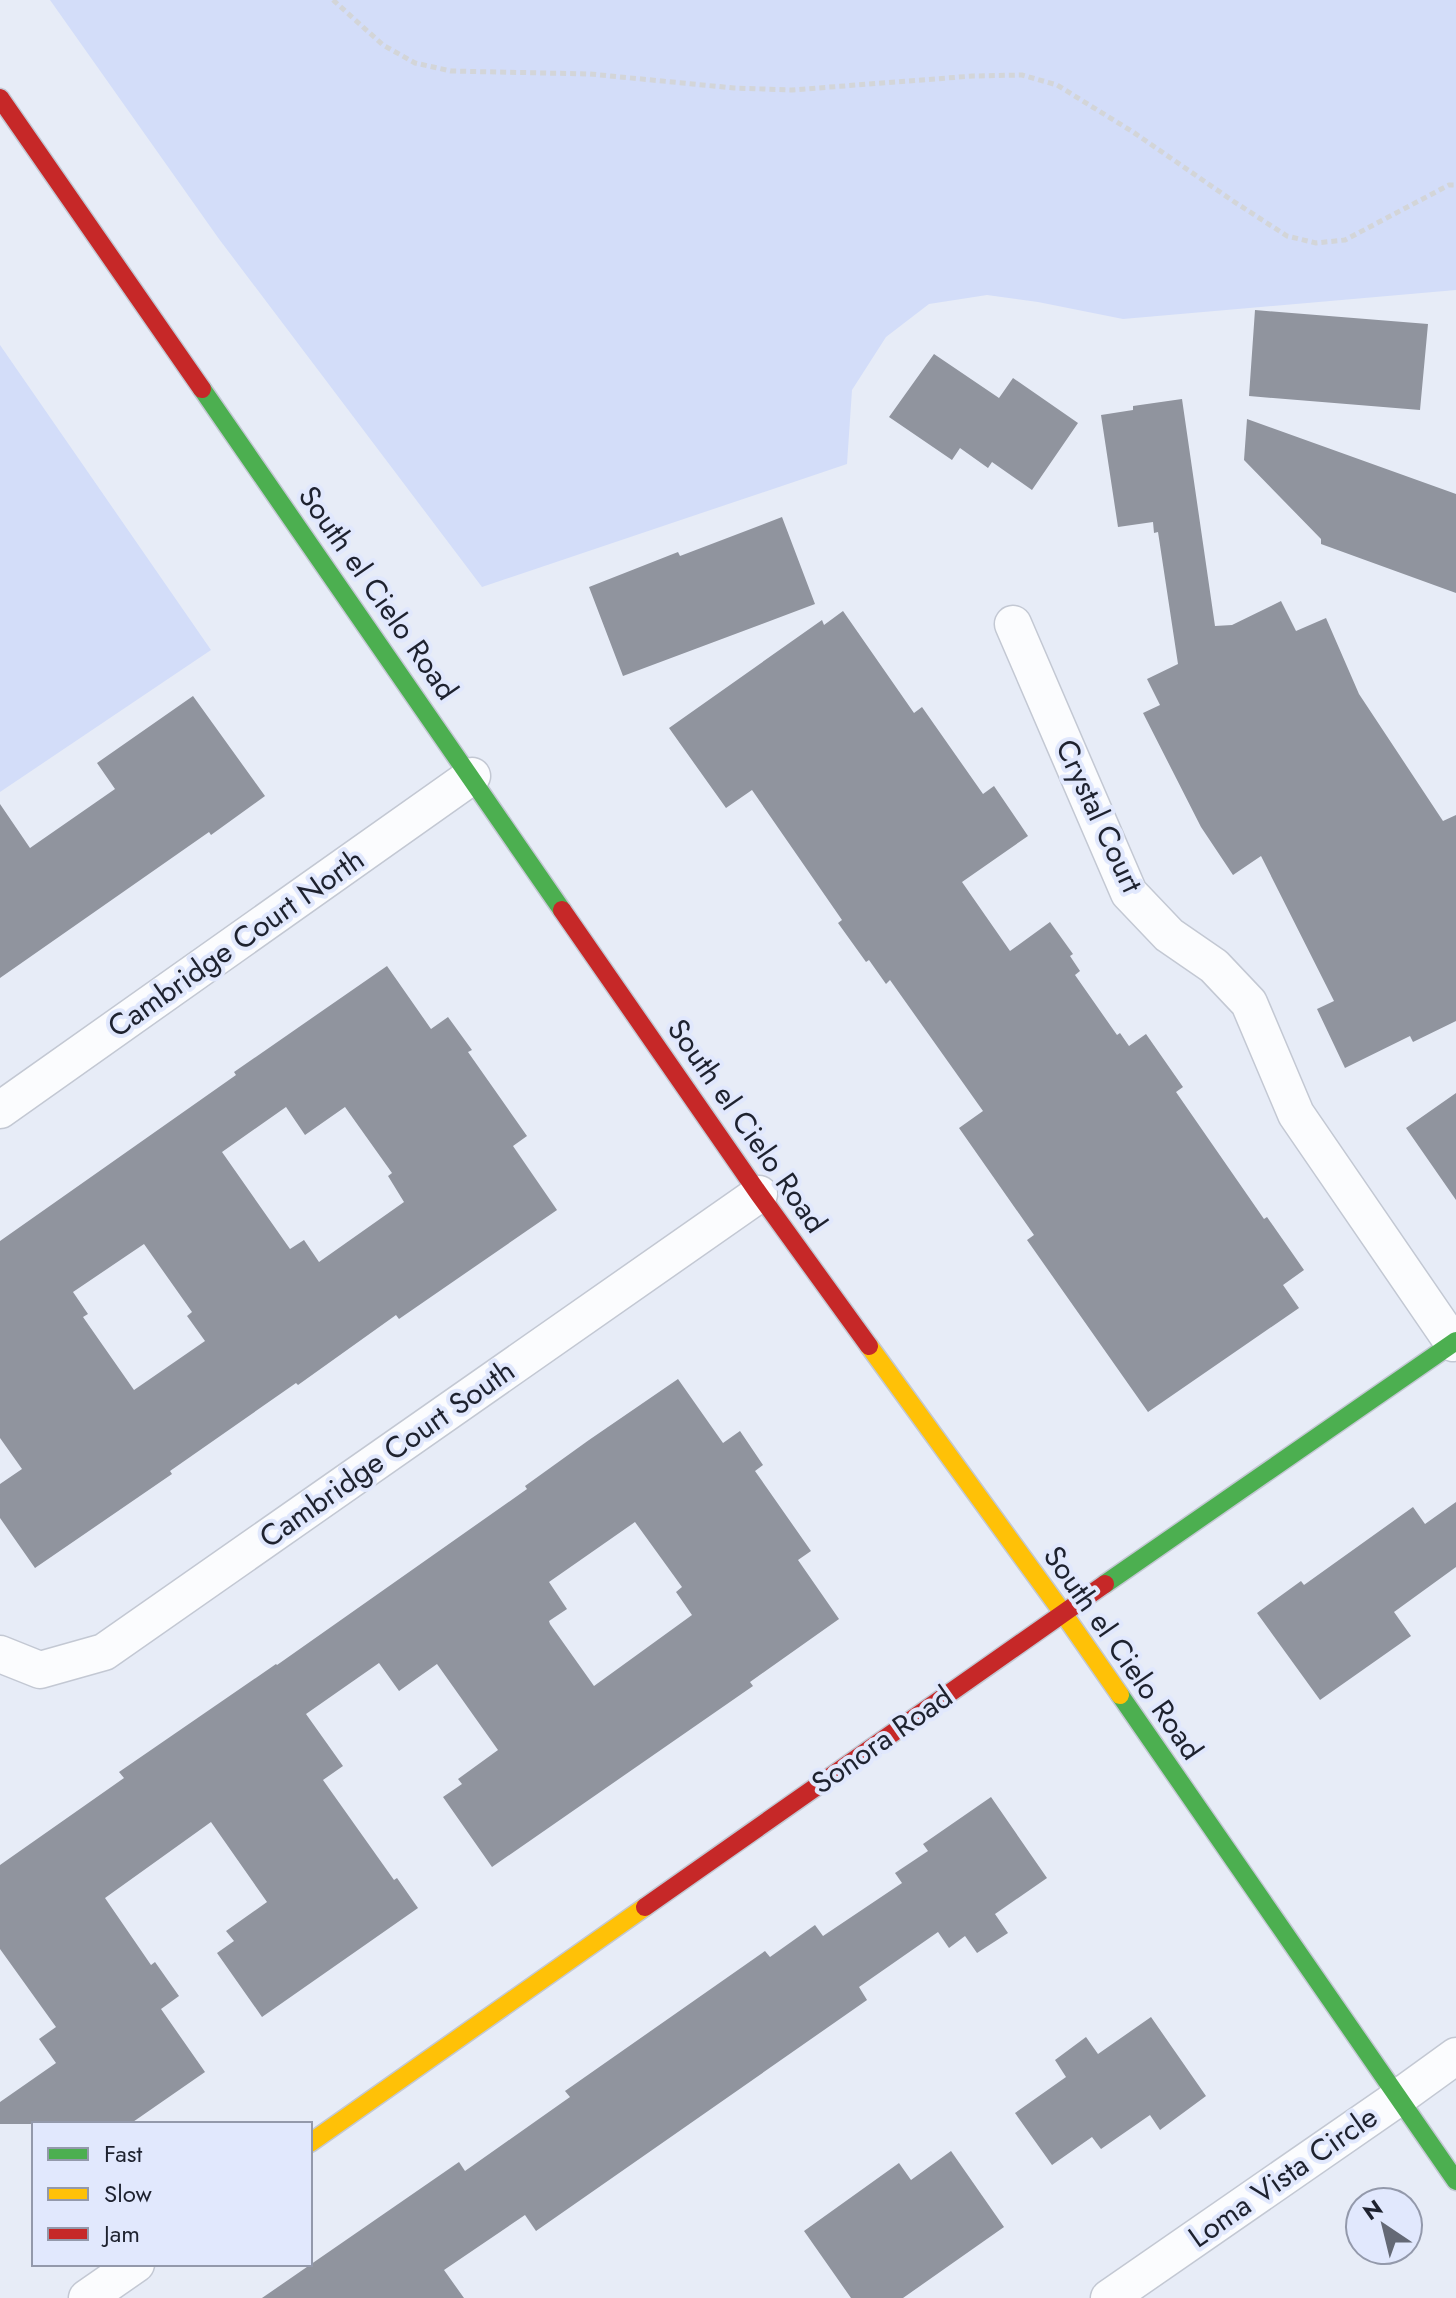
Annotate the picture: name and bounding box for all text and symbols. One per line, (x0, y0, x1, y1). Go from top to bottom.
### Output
street label: South el Cielo Road (288, 477, 468, 709)
street label: Crystal Court (1045, 732, 1154, 900)
street label: Cambridge Court North (99, 838, 373, 1047)
street label: South el Cielo Road (657, 1010, 837, 1242)
street label: Cambridge Court South (250, 1349, 523, 1558)
street label: South el Cielo Road (1033, 1537, 1213, 1769)
street label: Sonora Road (802, 1675, 961, 1804)
street label: Loma Vista Circle (1179, 2095, 1386, 2258)
legend (32, 2122, 312, 2266)
text: Fast (104, 2136, 142, 2171)
text: Slow (104, 2176, 152, 2211)
north arrow (1344, 2186, 1424, 2266)
text: N (1356, 2192, 1389, 2228)
text: Jam (101, 2216, 140, 2251)

